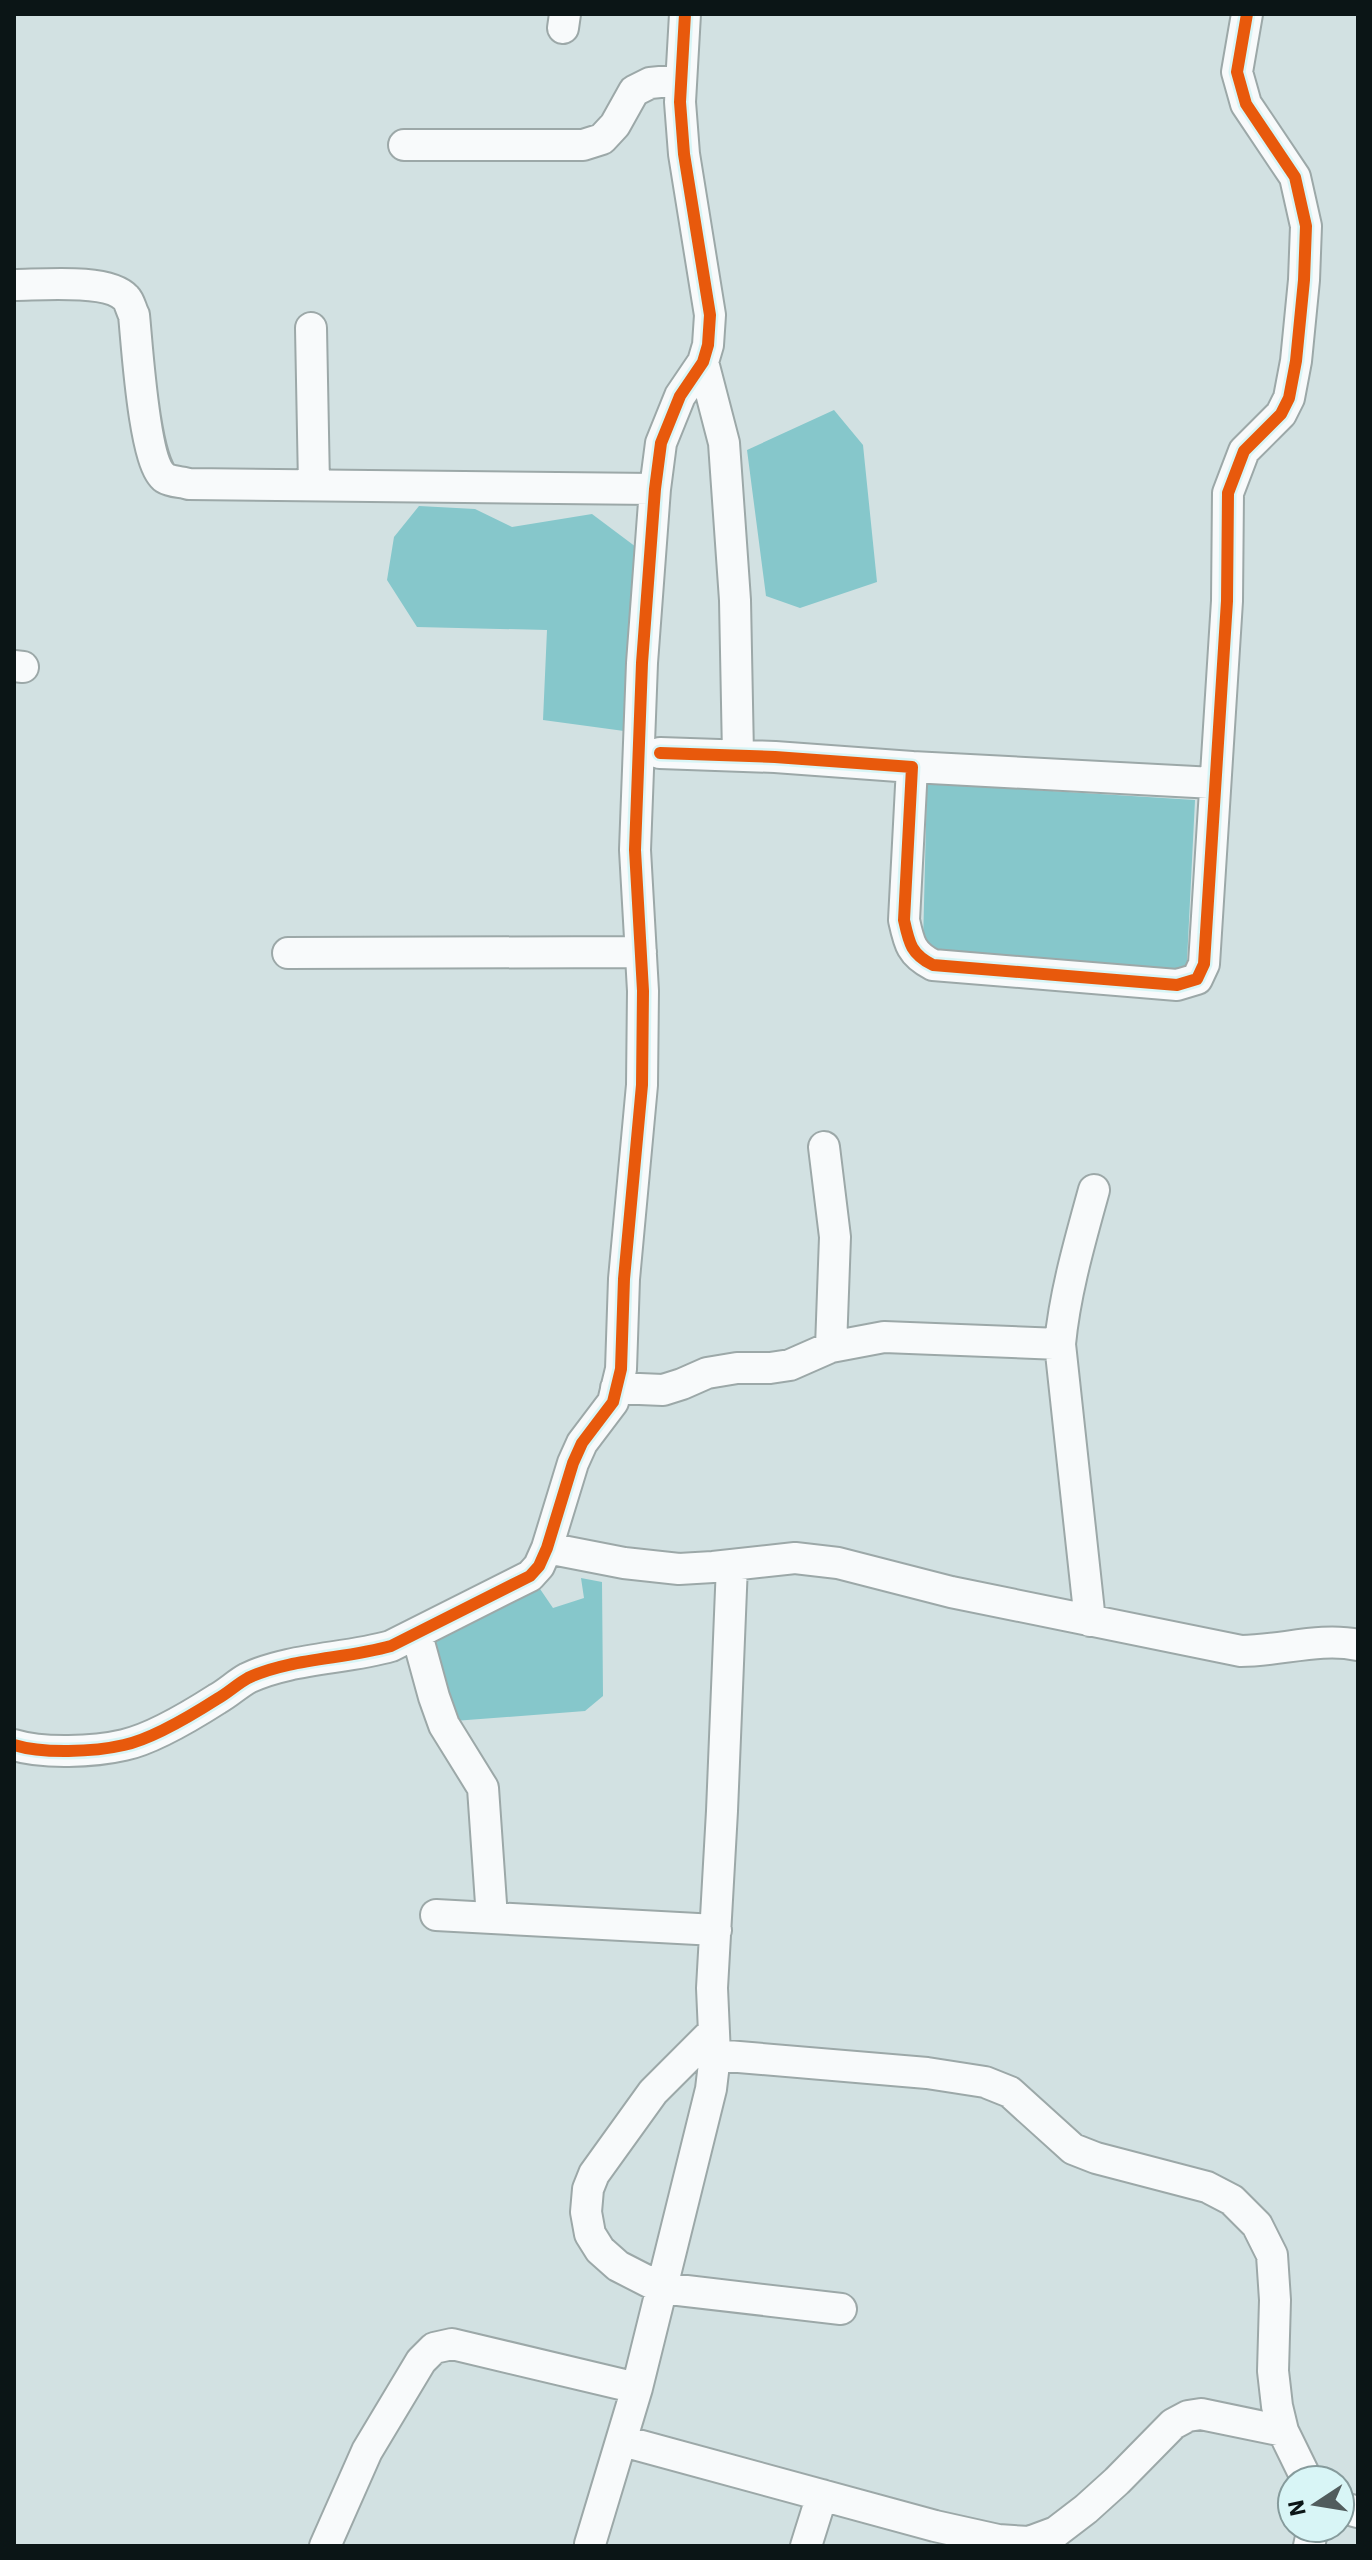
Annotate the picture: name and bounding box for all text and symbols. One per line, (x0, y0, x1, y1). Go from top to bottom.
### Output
north arrow (1276, 2464, 1356, 2544)
text: N (1280, 2497, 1312, 2519)

